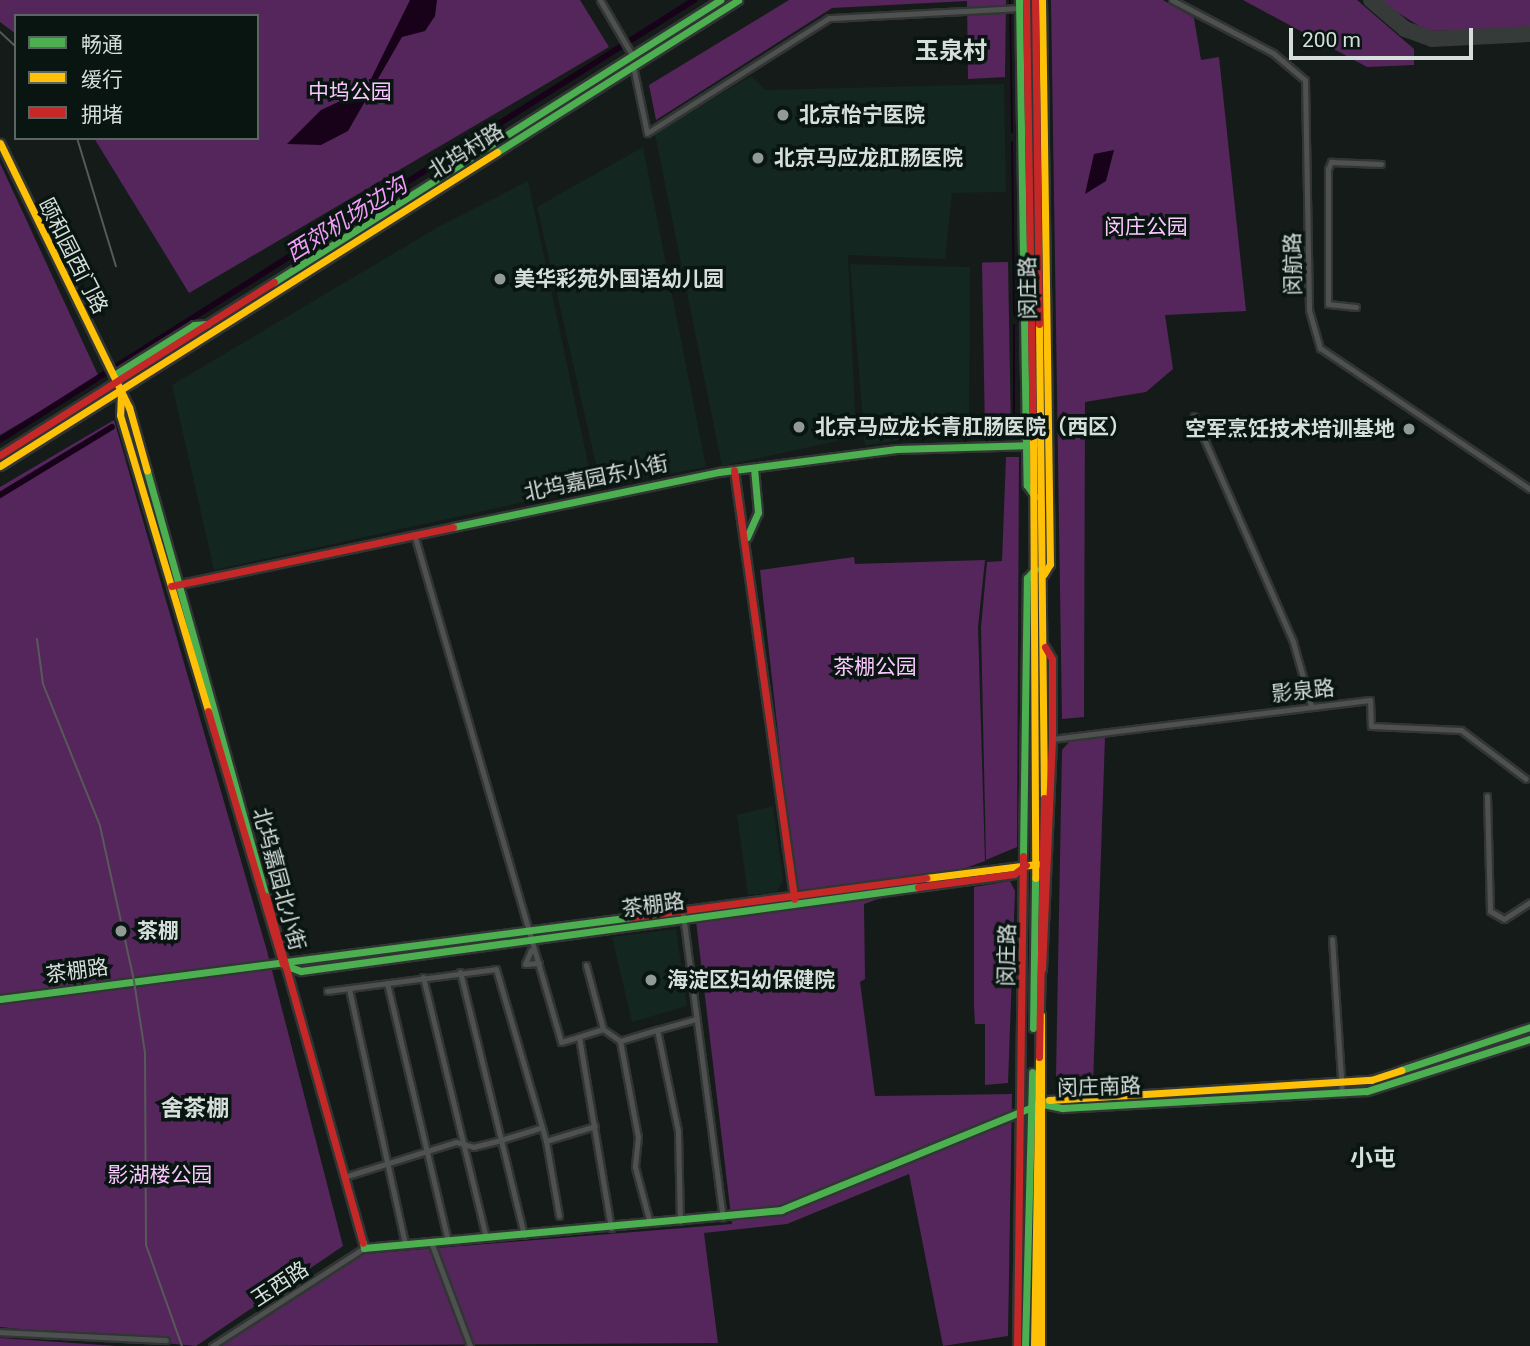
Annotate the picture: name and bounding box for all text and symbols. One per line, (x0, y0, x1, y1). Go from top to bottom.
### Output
legend (14, 14, 259, 140)
scale bar (1292, 14, 1476, 58)
text: 200 m (1302, 28, 1361, 52)
text: 畅通 (81, 33, 123, 57)
district label: 玉泉村 (915, 38, 987, 66)
text: 缓行 (81, 68, 123, 92)
park label: 中坞公园 (308, 79, 392, 105)
place label: 北京怡宁医院 (799, 102, 925, 128)
text: 拥堵 (81, 103, 123, 127)
marker: 北京怡宁医院 (773, 105, 793, 125)
street label: 北坞村路 (424, 118, 508, 184)
place label: 北京马应龙肛肠医院 (774, 145, 963, 171)
marker: 北京马应龙肛肠医院 (748, 148, 768, 168)
water label: 西郊机场边沟 (281, 172, 413, 268)
street label: 颐和园西门路 (33, 194, 113, 318)
park label: 闵庄公园 (1104, 214, 1188, 240)
street label: 闵航路 (1280, 232, 1306, 296)
street label: 闵庄路 (1015, 256, 1041, 320)
place label: 美华彩苑外国语幼儿园 (514, 266, 724, 292)
marker: 美华彩苑外国语幼儿园 (492, 271, 508, 287)
place label: 北京马应龙长青肛肠医院（西区） (815, 414, 1130, 440)
place label: 空军烹饪技术培训基地 (1185, 416, 1395, 442)
marker: 北京马应龙长青肛肠医院（西区） (789, 417, 809, 437)
marker: 空军烹饪技术培训基地 (1401, 421, 1417, 437)
street label: 北坞嘉园东小街 (521, 450, 671, 506)
park label: 茶棚公园 (833, 654, 917, 680)
street label: 影泉路 (1270, 675, 1336, 707)
street label: 北坞嘉园北小街 (248, 805, 310, 953)
street label: 茶棚路 (620, 888, 686, 922)
place label: 茶棚 (137, 918, 179, 944)
marker: 茶棚 (111, 921, 131, 941)
street label: 闵庄路 (994, 923, 1020, 987)
street label: 茶棚路 (44, 954, 110, 988)
place label: 海淀区妇幼保健院 (667, 967, 835, 993)
marker: 海淀区妇幼保健院 (641, 970, 661, 990)
street label: 闵庄南路 (1057, 1073, 1141, 1101)
district label: 舍茶棚 (161, 1095, 229, 1123)
district label: 小屯 (1350, 1145, 1396, 1173)
park label: 影湖楼公园 (108, 1162, 212, 1188)
street label: 玉西路 (247, 1256, 313, 1312)

